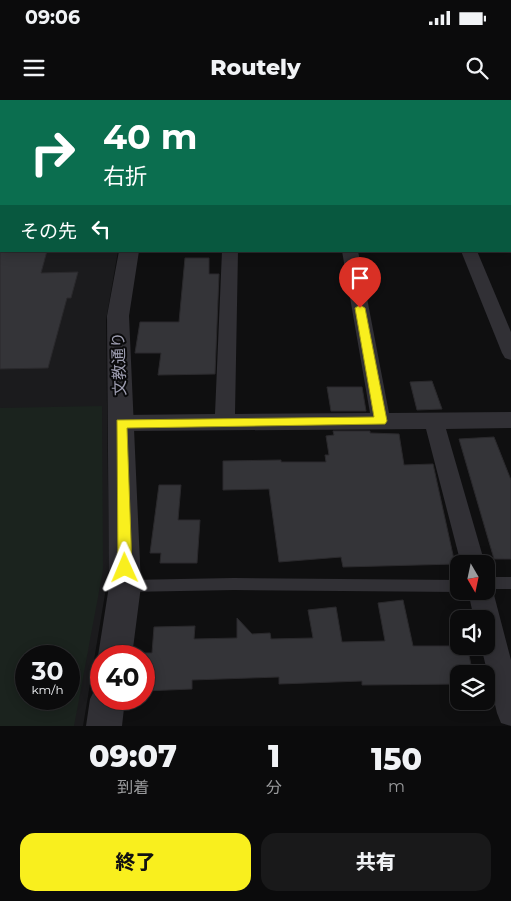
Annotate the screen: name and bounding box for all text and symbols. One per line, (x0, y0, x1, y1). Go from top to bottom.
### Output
text: 09:06 (25, 6, 80, 29)
icon: menu (20, 54, 48, 82)
text: Routely (210, 54, 301, 81)
icon: search (463, 54, 491, 82)
text: 40 m (103, 115, 198, 158)
icon: right (20, 120, 85, 185)
text: 右折 (103, 163, 147, 190)
icon: left (87, 215, 115, 243)
text: その先 (20, 220, 77, 243)
pin (339, 257, 381, 308)
icon: arrive (346, 264, 374, 292)
street label: 文教通り (108, 332, 130, 396)
position arrow (98, 541, 150, 593)
north arrow (450, 555, 495, 600)
map controls (450, 555, 495, 710)
button: sound (450, 610, 495, 655)
speed limit sign: 40 (90, 645, 155, 710)
text: 30 (32, 656, 63, 686)
button: layers (450, 665, 495, 710)
text: km/h (31, 682, 64, 697)
text: 09:07 (89, 738, 177, 775)
text: 1 (268, 738, 280, 775)
text: 150 (371, 741, 422, 778)
text: m (388, 777, 405, 796)
text: 到着 (117, 778, 149, 797)
text: 分 (266, 778, 282, 797)
button: 終了 (20, 833, 251, 891)
button: 共有 (261, 833, 491, 891)

